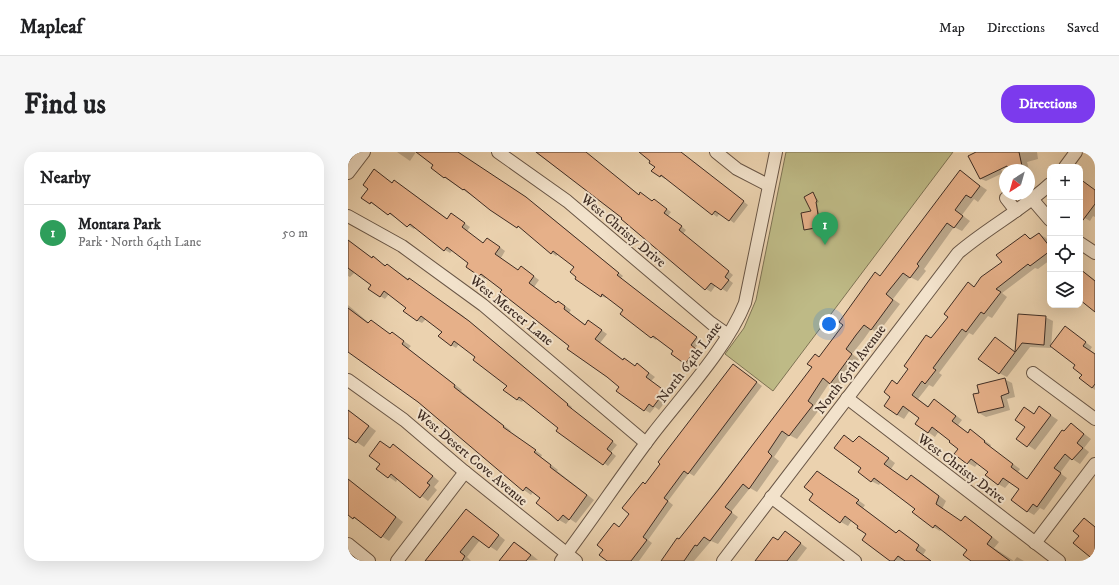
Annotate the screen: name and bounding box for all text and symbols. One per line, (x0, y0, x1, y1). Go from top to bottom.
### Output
text: Mapleaf (20, 16, 83, 39)
text: Map (939, 19, 965, 37)
text: Directions (987, 19, 1045, 37)
text: Saved (1067, 19, 1099, 37)
button: Directions (1001, 85, 1095, 123)
text: Find us (24, 87, 106, 122)
north arrow (999, 164, 1035, 200)
map controls (1047, 164, 1083, 308)
button: + (1047, 164, 1083, 200)
text: Nearby (40, 167, 90, 189)
street label: West Christy Drive (576, 189, 670, 272)
button: − (1047, 200, 1083, 236)
pin: 1 (812, 212, 838, 245)
text: Montara Park (78, 215, 161, 234)
text: 1 (51, 225, 55, 241)
text: 50 m (282, 225, 308, 241)
text: Park · North 64th Lane (78, 234, 201, 250)
button: locate (1047, 236, 1083, 272)
street label: West Mercer Lane (465, 271, 557, 350)
button: layers (1047, 272, 1083, 308)
your location (819, 314, 839, 334)
street label: North 64th Lane (653, 318, 726, 407)
street label: North 65th Avenue (811, 321, 890, 418)
street label: West Desert Cove Avenue (411, 405, 531, 510)
street label: West Christy Drive (913, 429, 1009, 508)

